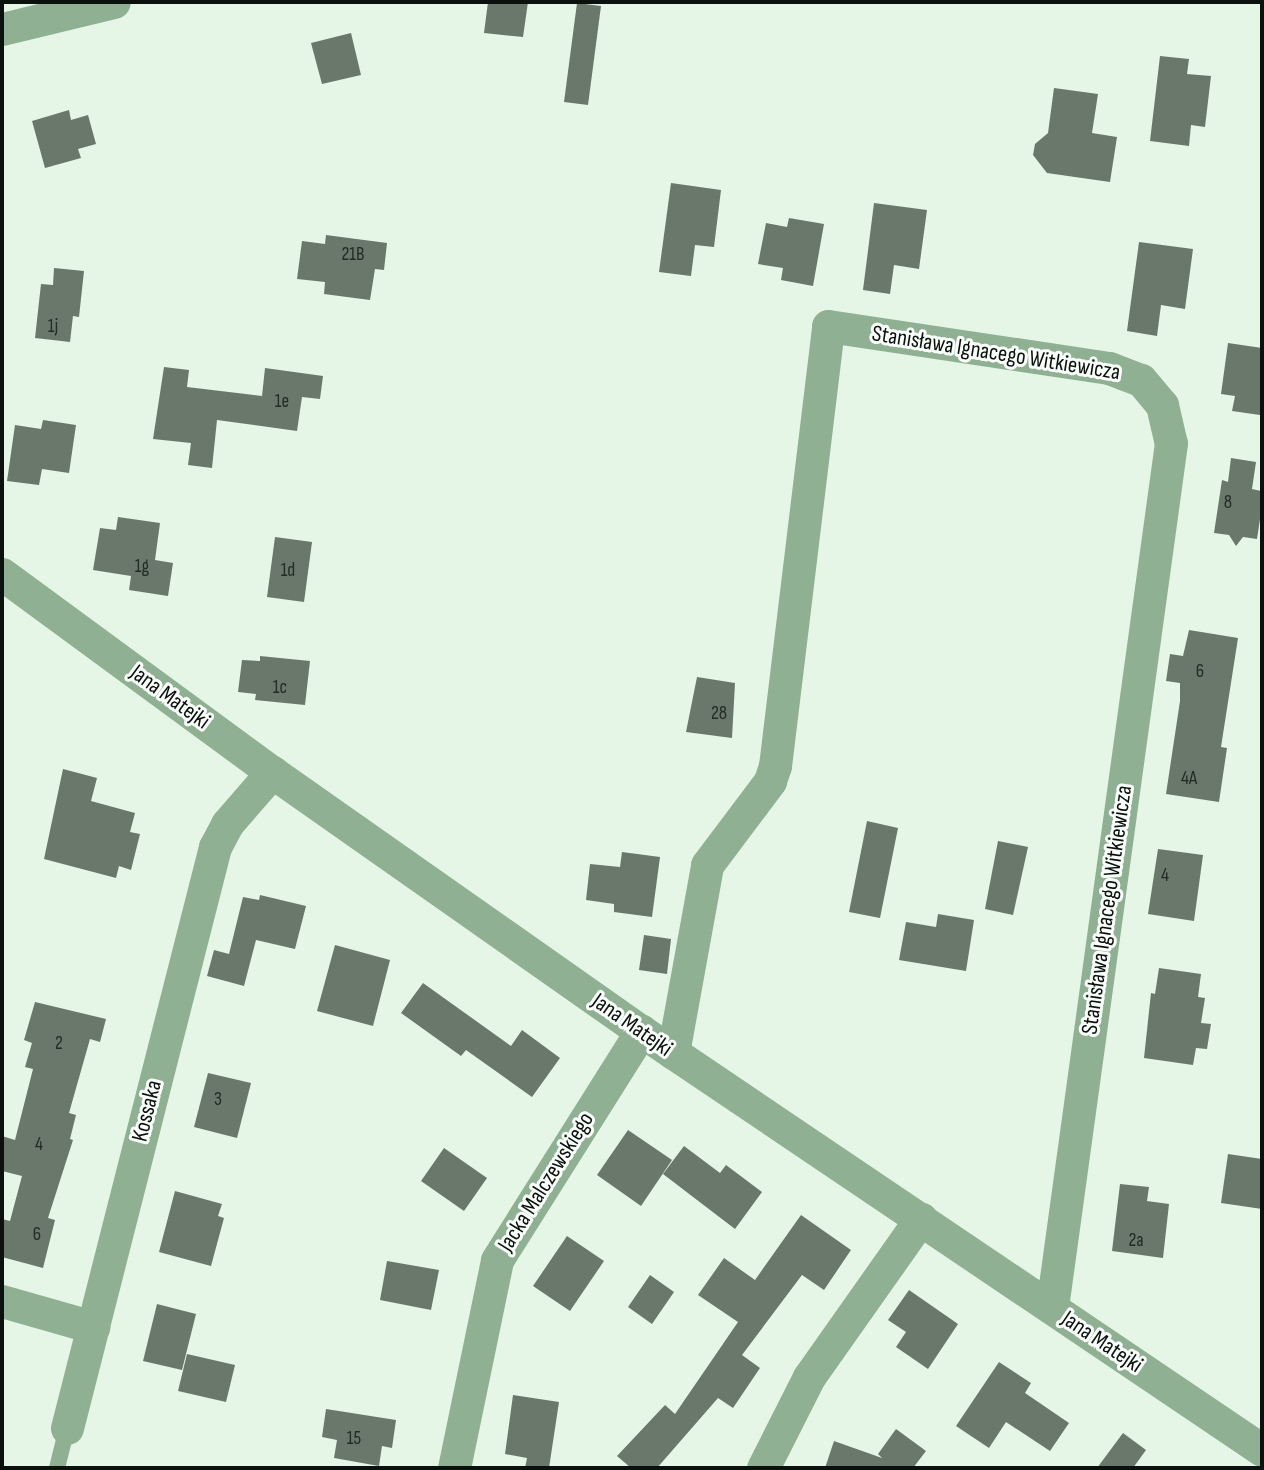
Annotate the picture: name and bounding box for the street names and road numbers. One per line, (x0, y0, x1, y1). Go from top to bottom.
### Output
street label: Stanisława Ignacego Witkiewicza (870, 320, 1122, 386)
street label: Jana Matejki (125, 659, 215, 735)
street label: Stanisława Ignacego Witkiewicza (1076, 784, 1138, 1036)
street label: Jana Matejki (587, 987, 677, 1063)
street label: Kossaka (126, 1077, 168, 1145)
street label: Jacka Malczewskiego (492, 1107, 600, 1257)
street label: Jana Matejki (1056, 1305, 1148, 1379)

